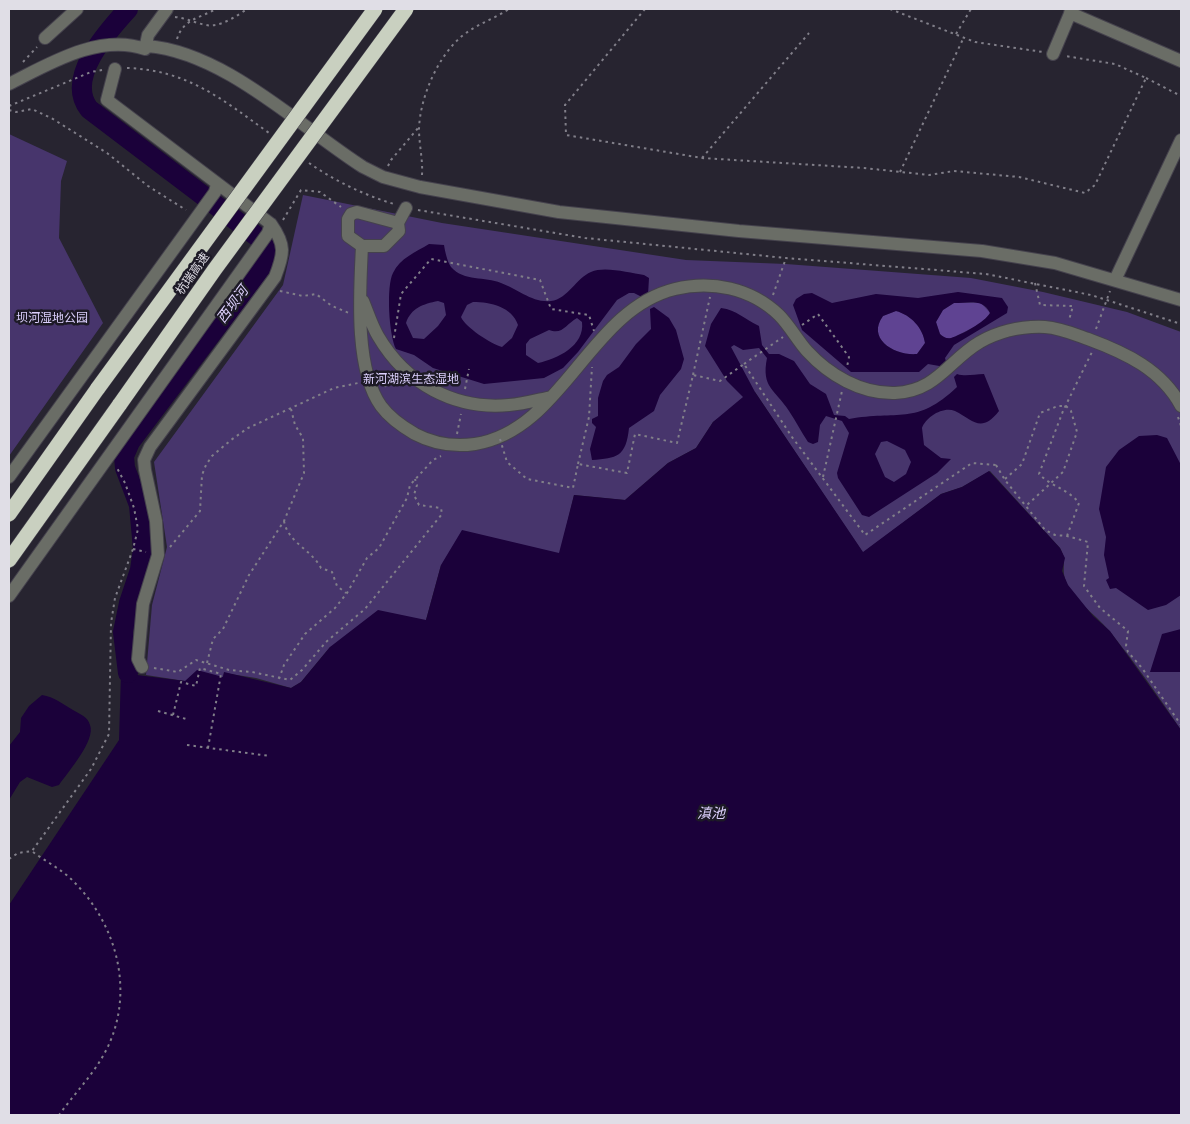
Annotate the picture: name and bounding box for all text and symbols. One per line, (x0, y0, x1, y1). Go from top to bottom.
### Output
street label: 杭瑞高速 (173, 250, 213, 298)
water label: 西坝河 (214, 283, 252, 327)
park label: 坝河湿地公园 (16, 312, 88, 326)
park label: 新河湖滨生态湿地 (363, 373, 459, 387)
water label: 滇池 (697, 806, 725, 822)

